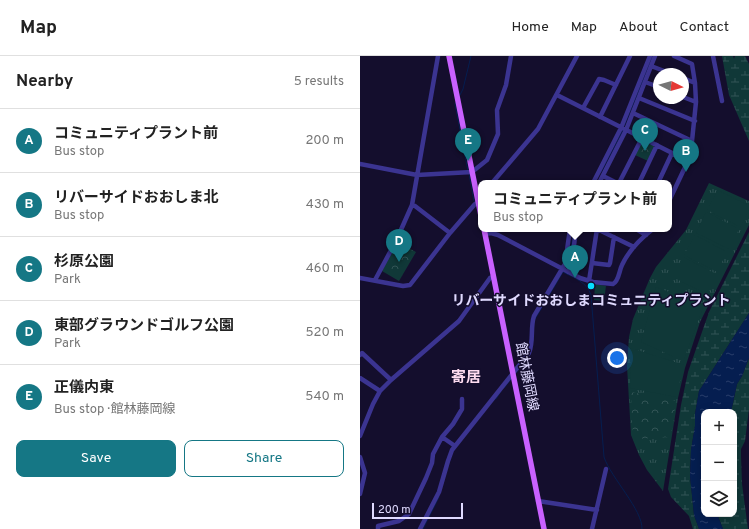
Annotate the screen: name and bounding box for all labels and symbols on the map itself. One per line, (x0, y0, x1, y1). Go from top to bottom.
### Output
north arrow (653, 68, 689, 104)
pin: C (632, 118, 658, 151)
pin: E (455, 128, 481, 161)
pin: B (673, 139, 699, 172)
pin: D (386, 229, 412, 262)
pin: A (562, 245, 588, 278)
marker: リバーサイドおおしまコミュニティプラント (586, 281, 596, 291)
place label: リバーサイドおおしまコミュニティプラント (452, 293, 730, 310)
street label: 館林藤岡線 (511, 341, 541, 413)
your location (607, 348, 627, 368)
district label: 寄居 (451, 369, 481, 388)
scale bar (372, 501, 463, 520)

